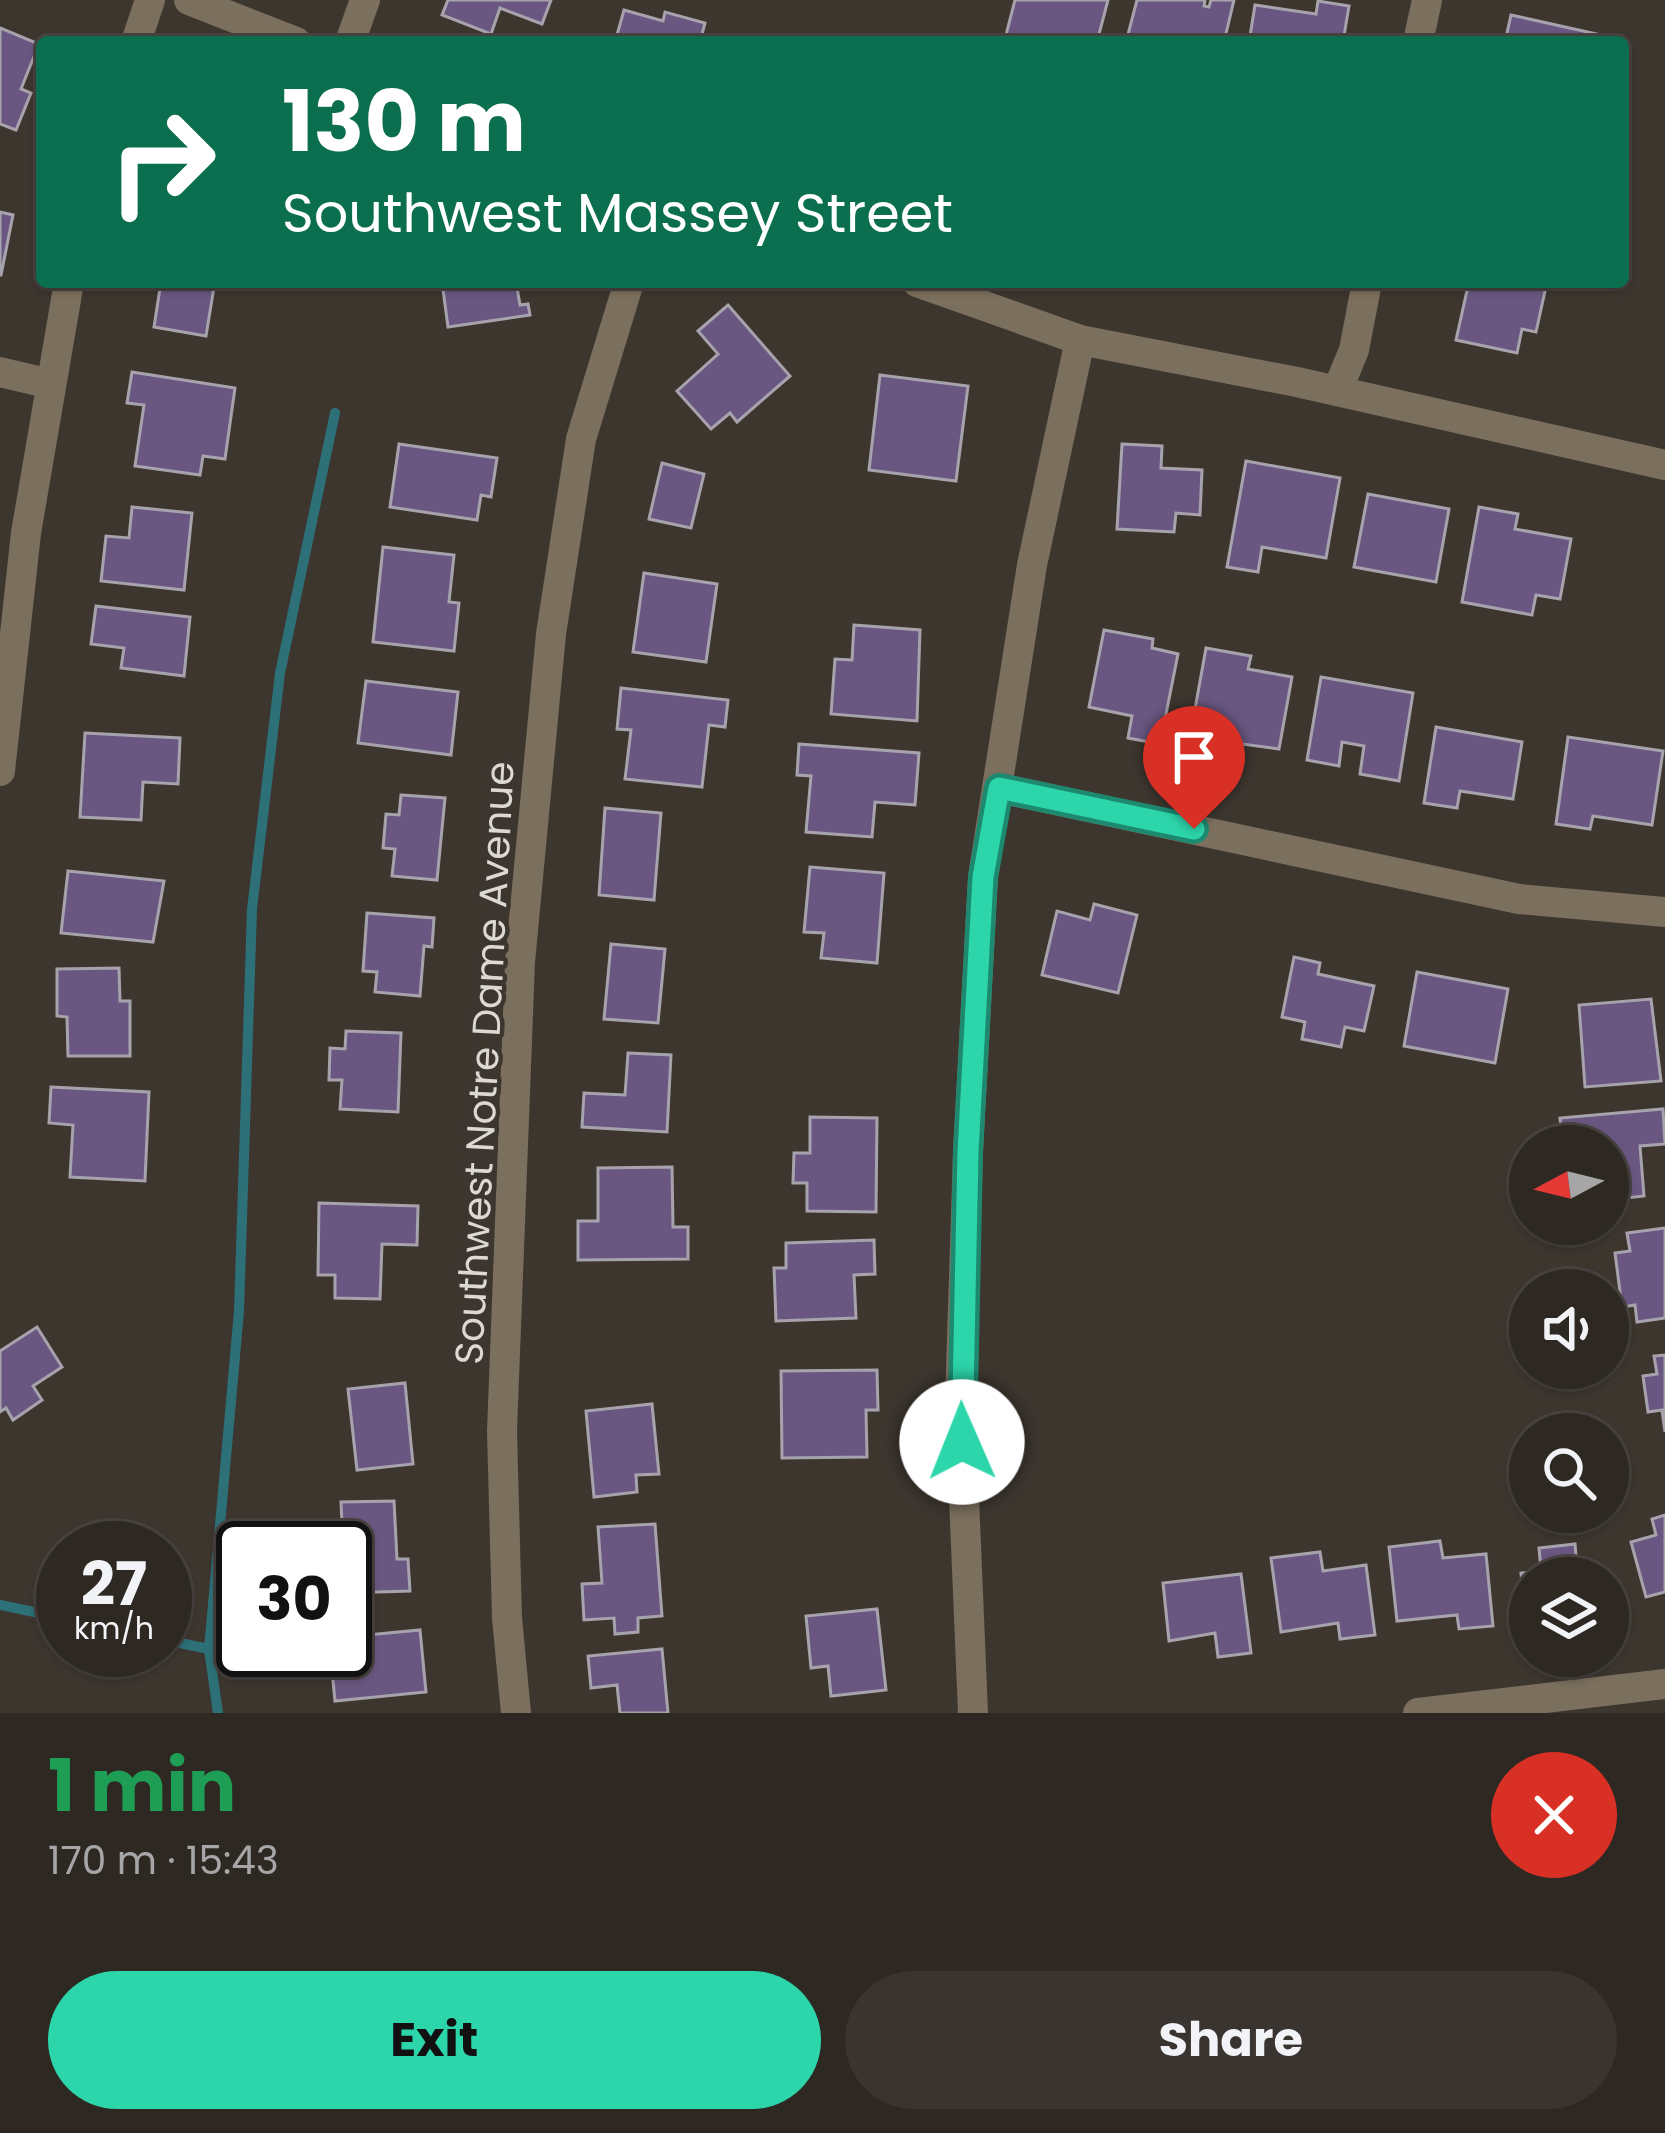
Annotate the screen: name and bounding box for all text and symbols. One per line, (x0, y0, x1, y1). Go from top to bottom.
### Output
text: 130 m (282, 63, 526, 180)
icon: right (84, 84, 240, 240)
text: Southwest Massey Street (282, 175, 953, 251)
pin (1143, 706, 1245, 829)
icon: arrive (1161, 724, 1227, 790)
street label: Southwest Notre Dame Avenue (441, 760, 528, 1366)
north arrow (1509, 1125, 1629, 1245)
map controls (1509, 1125, 1629, 1677)
button: sound (1509, 1269, 1629, 1389)
position arrow (899, 1379, 1025, 1505)
button: search (1509, 1413, 1629, 1533)
speed limit sign: 30 (216, 1521, 372, 1677)
text: 27 (81, 1542, 147, 1626)
button: layers (1509, 1557, 1629, 1677)
text: km/h (74, 1607, 154, 1650)
text: 1 min (48, 1735, 236, 1836)
button: close (1491, 1752, 1617, 1878)
text: 170 m · 15:43 (48, 1833, 279, 1888)
button: Exit (48, 1971, 821, 2109)
button: Share (845, 1971, 1617, 2109)

